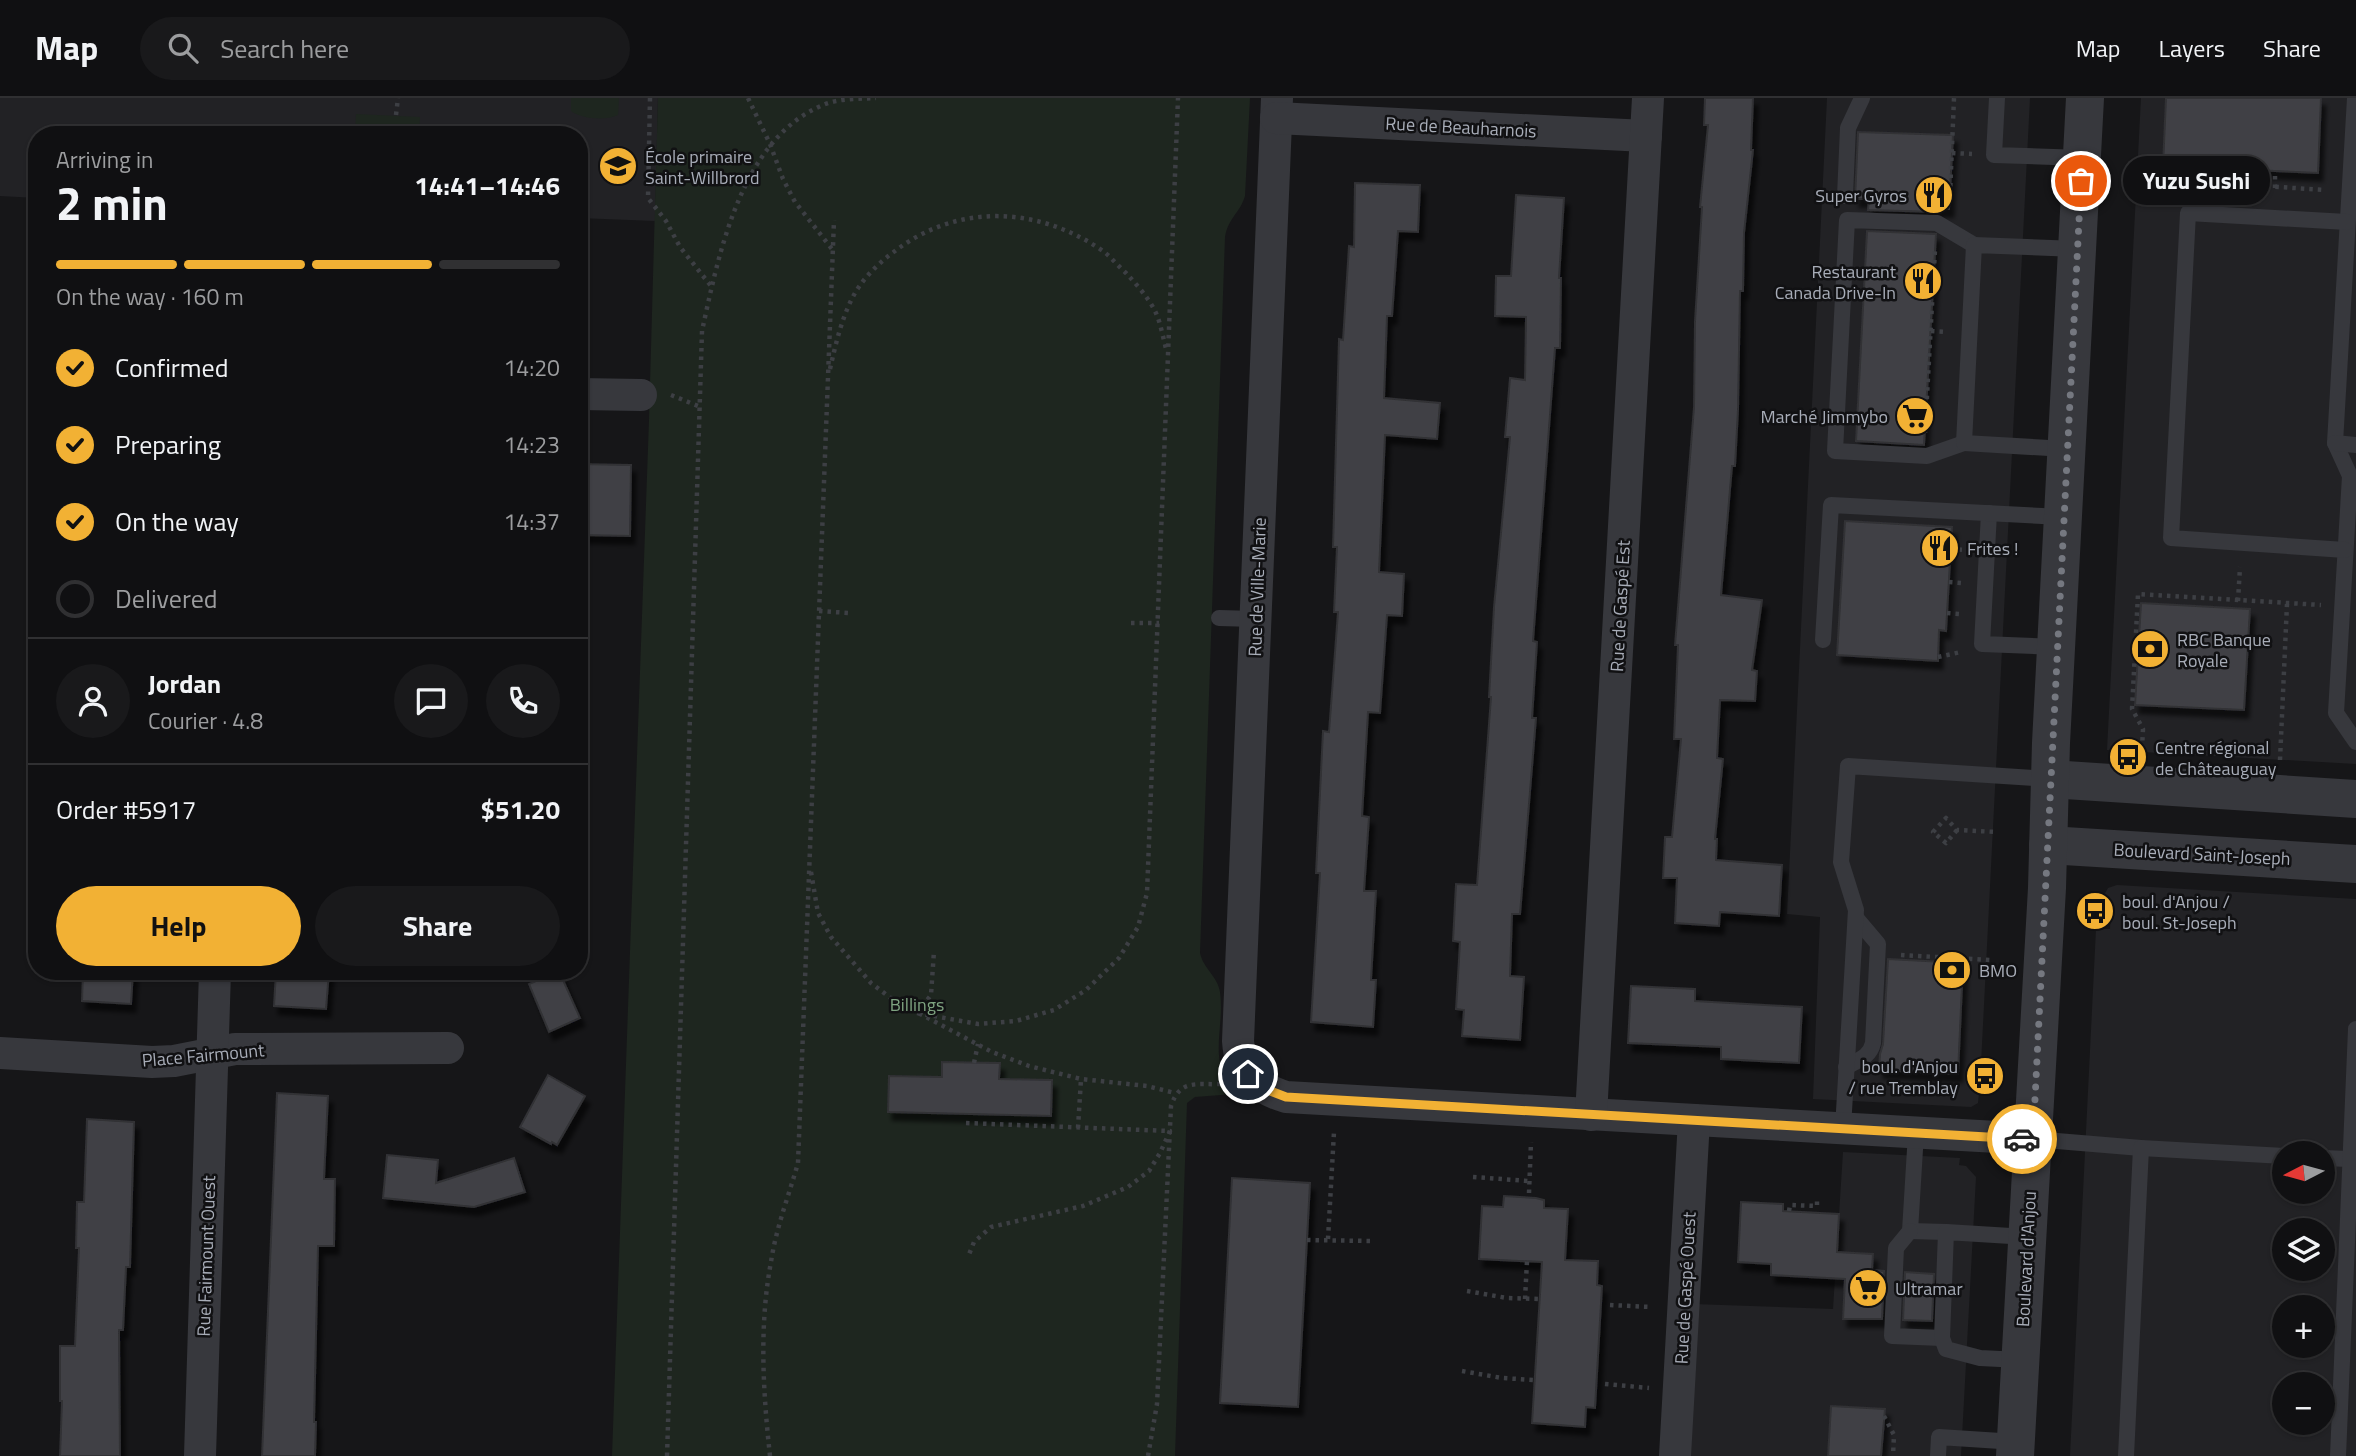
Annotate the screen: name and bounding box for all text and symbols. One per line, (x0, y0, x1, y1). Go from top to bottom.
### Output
search box (140, 17, 630, 80)
text: Map (35, 23, 98, 73)
icon: search (164, 29, 202, 67)
text: Search here (220, 29, 349, 68)
text: Map (2076, 30, 2121, 66)
text: Layers (2159, 30, 2225, 66)
text: Share (2263, 30, 2321, 66)
street label: Rue de Beauharnois (1385, 110, 1537, 144)
text: Arriving in (56, 142, 153, 177)
place label: École primaire Saint-Willbrord (645, 143, 760, 191)
school or university icon: École primaire Saint-Willbrord (597, 145, 639, 187)
pin (2051, 151, 2111, 211)
callout: Yuzu Sushi (2123, 156, 2270, 206)
icon: bag (2062, 162, 2100, 200)
text: Yuzu Sushi (2143, 163, 2250, 198)
text: 14:41–14:46 (414, 166, 560, 205)
text: 2 min (56, 168, 168, 238)
restaurant icon: Super Gyros (1913, 174, 1955, 216)
place label: Super Gyros (1815, 182, 1907, 209)
place label: Restaurant Canada Drive-In (1775, 258, 1897, 306)
restaurant icon: Restaurant Canada Drive-In (1902, 260, 1944, 302)
text: On the way · 160 m (56, 279, 244, 314)
text: Confirmed (115, 348, 229, 387)
icon: check (56, 349, 94, 387)
text: 14:20 (503, 350, 560, 385)
supermarket icon: Marché Jimmybo (1894, 395, 1936, 437)
place label: Marché Jimmybo (1760, 403, 1888, 430)
text: Preparing (115, 425, 221, 464)
icon: check (56, 426, 94, 464)
text: 14:23 (503, 427, 560, 462)
text: On the way (115, 502, 239, 541)
icon: check (56, 503, 94, 541)
text: 14:37 (503, 504, 560, 539)
street label: Rue de Ville-Marie (1241, 517, 1273, 657)
restaurant icon: Frites ! (1919, 527, 1961, 569)
place label: Frites ! (1967, 535, 2018, 562)
street label: Rue de Gaspé Est (1603, 539, 1637, 673)
text: Delivered (115, 579, 218, 618)
place label: RBC Banque Royale (2177, 626, 2271, 674)
bank icon: RBC Banque Royale (2129, 628, 2171, 670)
button: person (56, 664, 130, 738)
text: Jordan (148, 664, 221, 703)
button: chat (394, 664, 468, 738)
button: phone (486, 664, 560, 738)
text: Courier · 4.8 (148, 703, 263, 738)
place label: Centre régional de Châteauguay (2155, 734, 2277, 782)
bus stop icon: Centre régional de Châteauguay (2107, 736, 2149, 778)
text: Order #5917 (56, 790, 196, 829)
text: $51.20 (481, 790, 560, 829)
street label: Boulevard Saint-Joseph (2113, 836, 2291, 872)
button: Help (56, 886, 301, 966)
button: Share (315, 886, 560, 966)
place label: boul. d'Anjou / boul. St-Joseph (2122, 888, 2237, 936)
bus stop icon: boul. d'Anjou / boul. St-Joseph (2074, 890, 2116, 932)
bank icon: BMO (1931, 949, 1973, 991)
place label: BMO (1979, 957, 2017, 984)
park label: Billings (890, 991, 944, 1018)
street label: Place Fairmount (141, 1036, 266, 1074)
pin (1218, 1044, 1278, 1104)
place label: boul. d'Anjou / rue Tremblay (1848, 1053, 1958, 1101)
icon: home (1229, 1055, 1267, 1093)
bus stop icon: boul. d'Anjou / rue Tremblay (1964, 1055, 2006, 1097)
courier (1987, 1104, 2057, 1174)
icon: car (2003, 1120, 2041, 1158)
north arrow (2272, 1141, 2334, 1204)
map controls (2272, 1141, 2335, 1435)
street label: Rue Fairmount Ouest (190, 1174, 222, 1337)
street label: Boulevard d'Anjou (2009, 1190, 2043, 1328)
street label: Rue de Gaspé Ouest (1668, 1211, 1703, 1365)
button: layers (2272, 1218, 2335, 1281)
supermarket icon: Ultramar (1847, 1267, 1889, 1309)
place label: Ultramar (1895, 1275, 1963, 1302)
button: + (2272, 1295, 2335, 1358)
button: − (2272, 1372, 2335, 1435)

